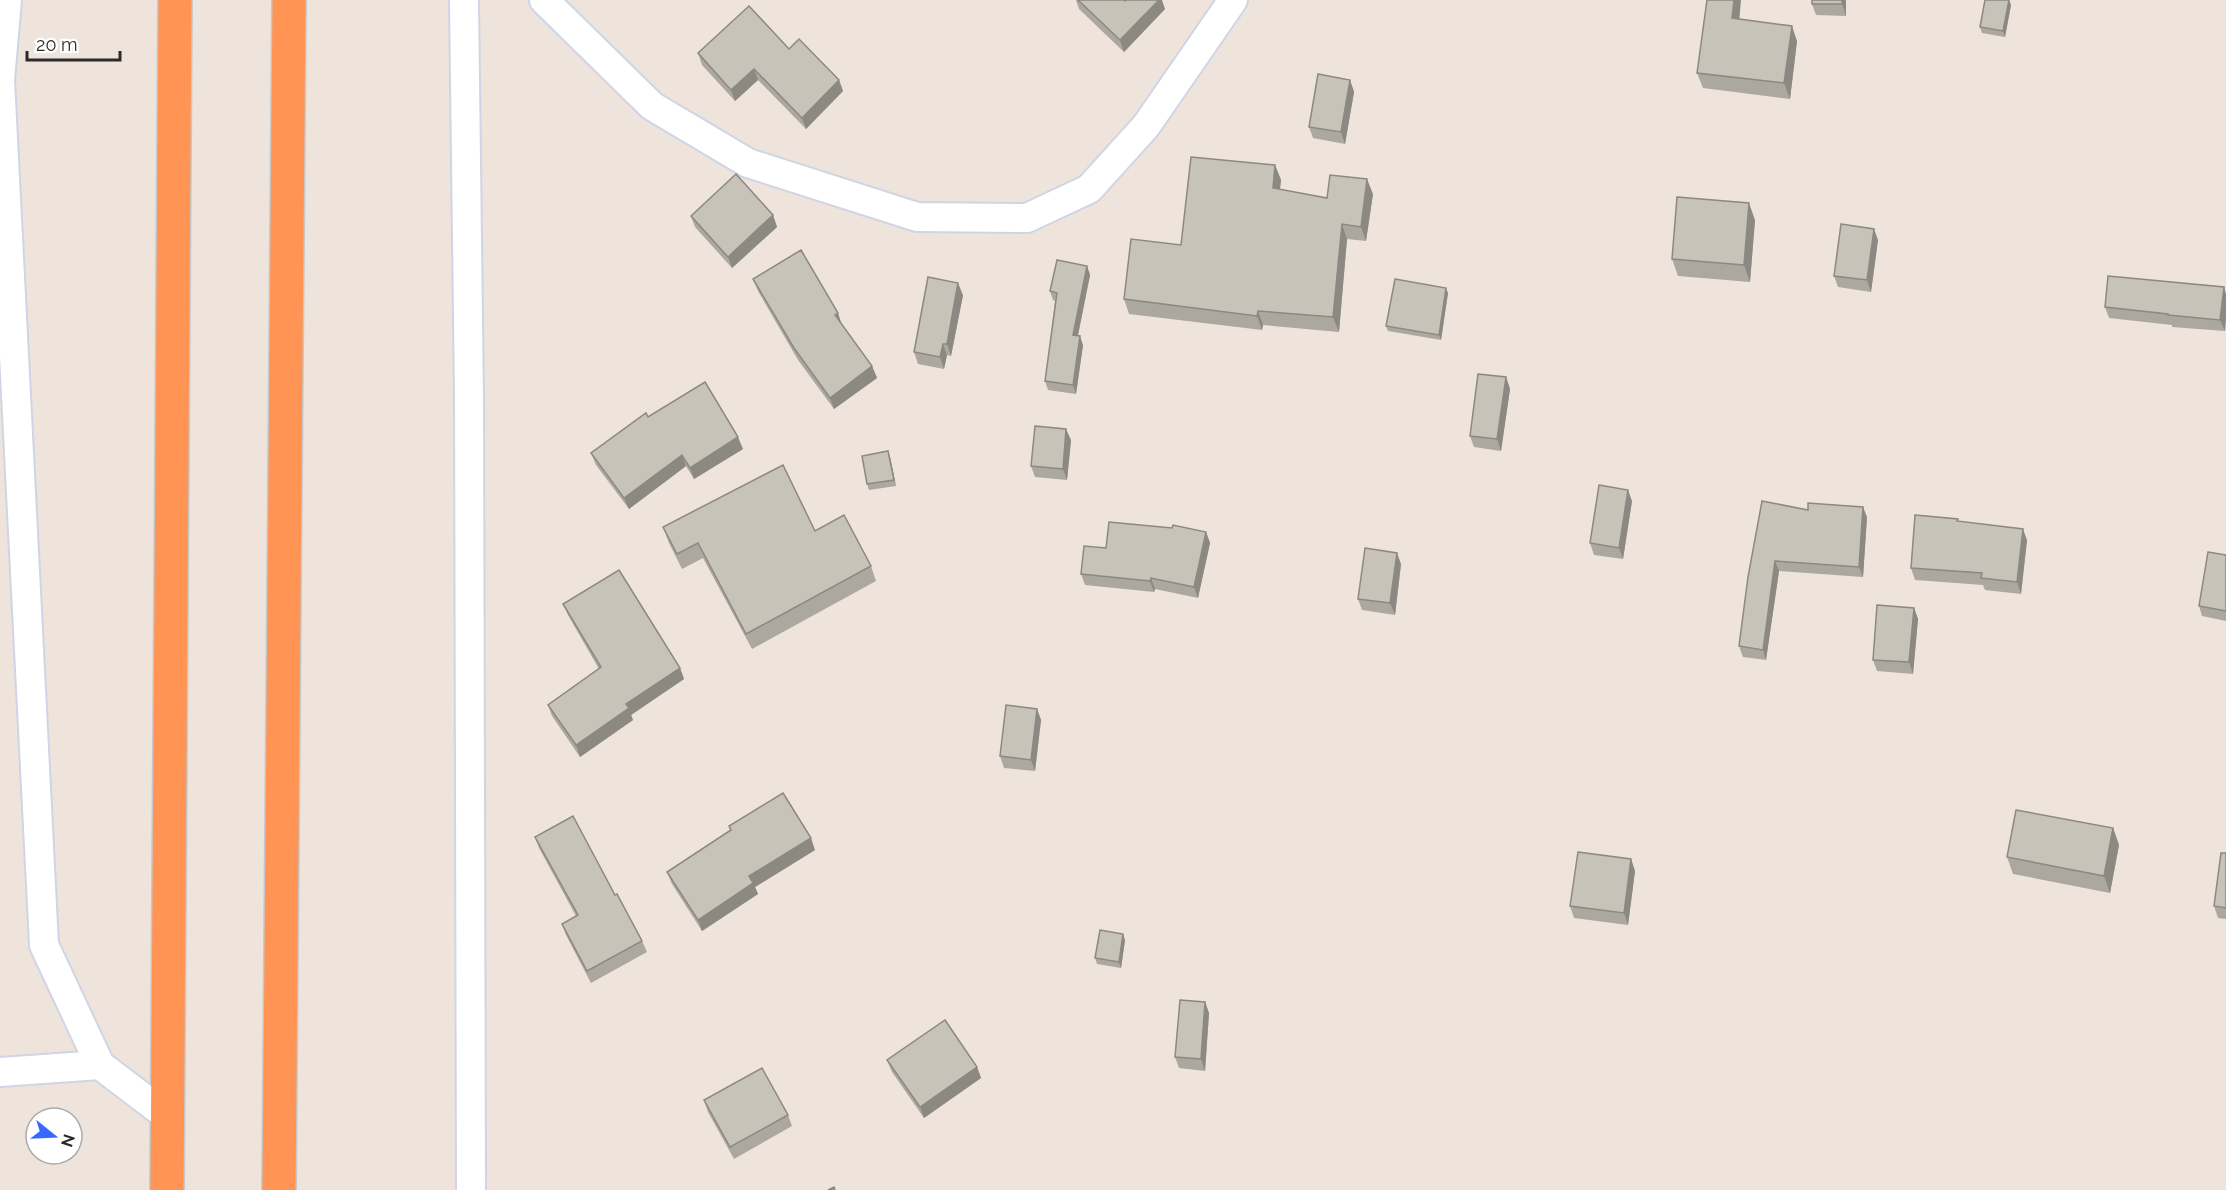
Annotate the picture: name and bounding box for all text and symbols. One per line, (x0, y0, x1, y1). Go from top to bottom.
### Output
scale bar (27, 24, 120, 62)
text: 20 m (36, 34, 78, 55)
north arrow (24, 1106, 84, 1166)
text: N (57, 1132, 79, 1149)

